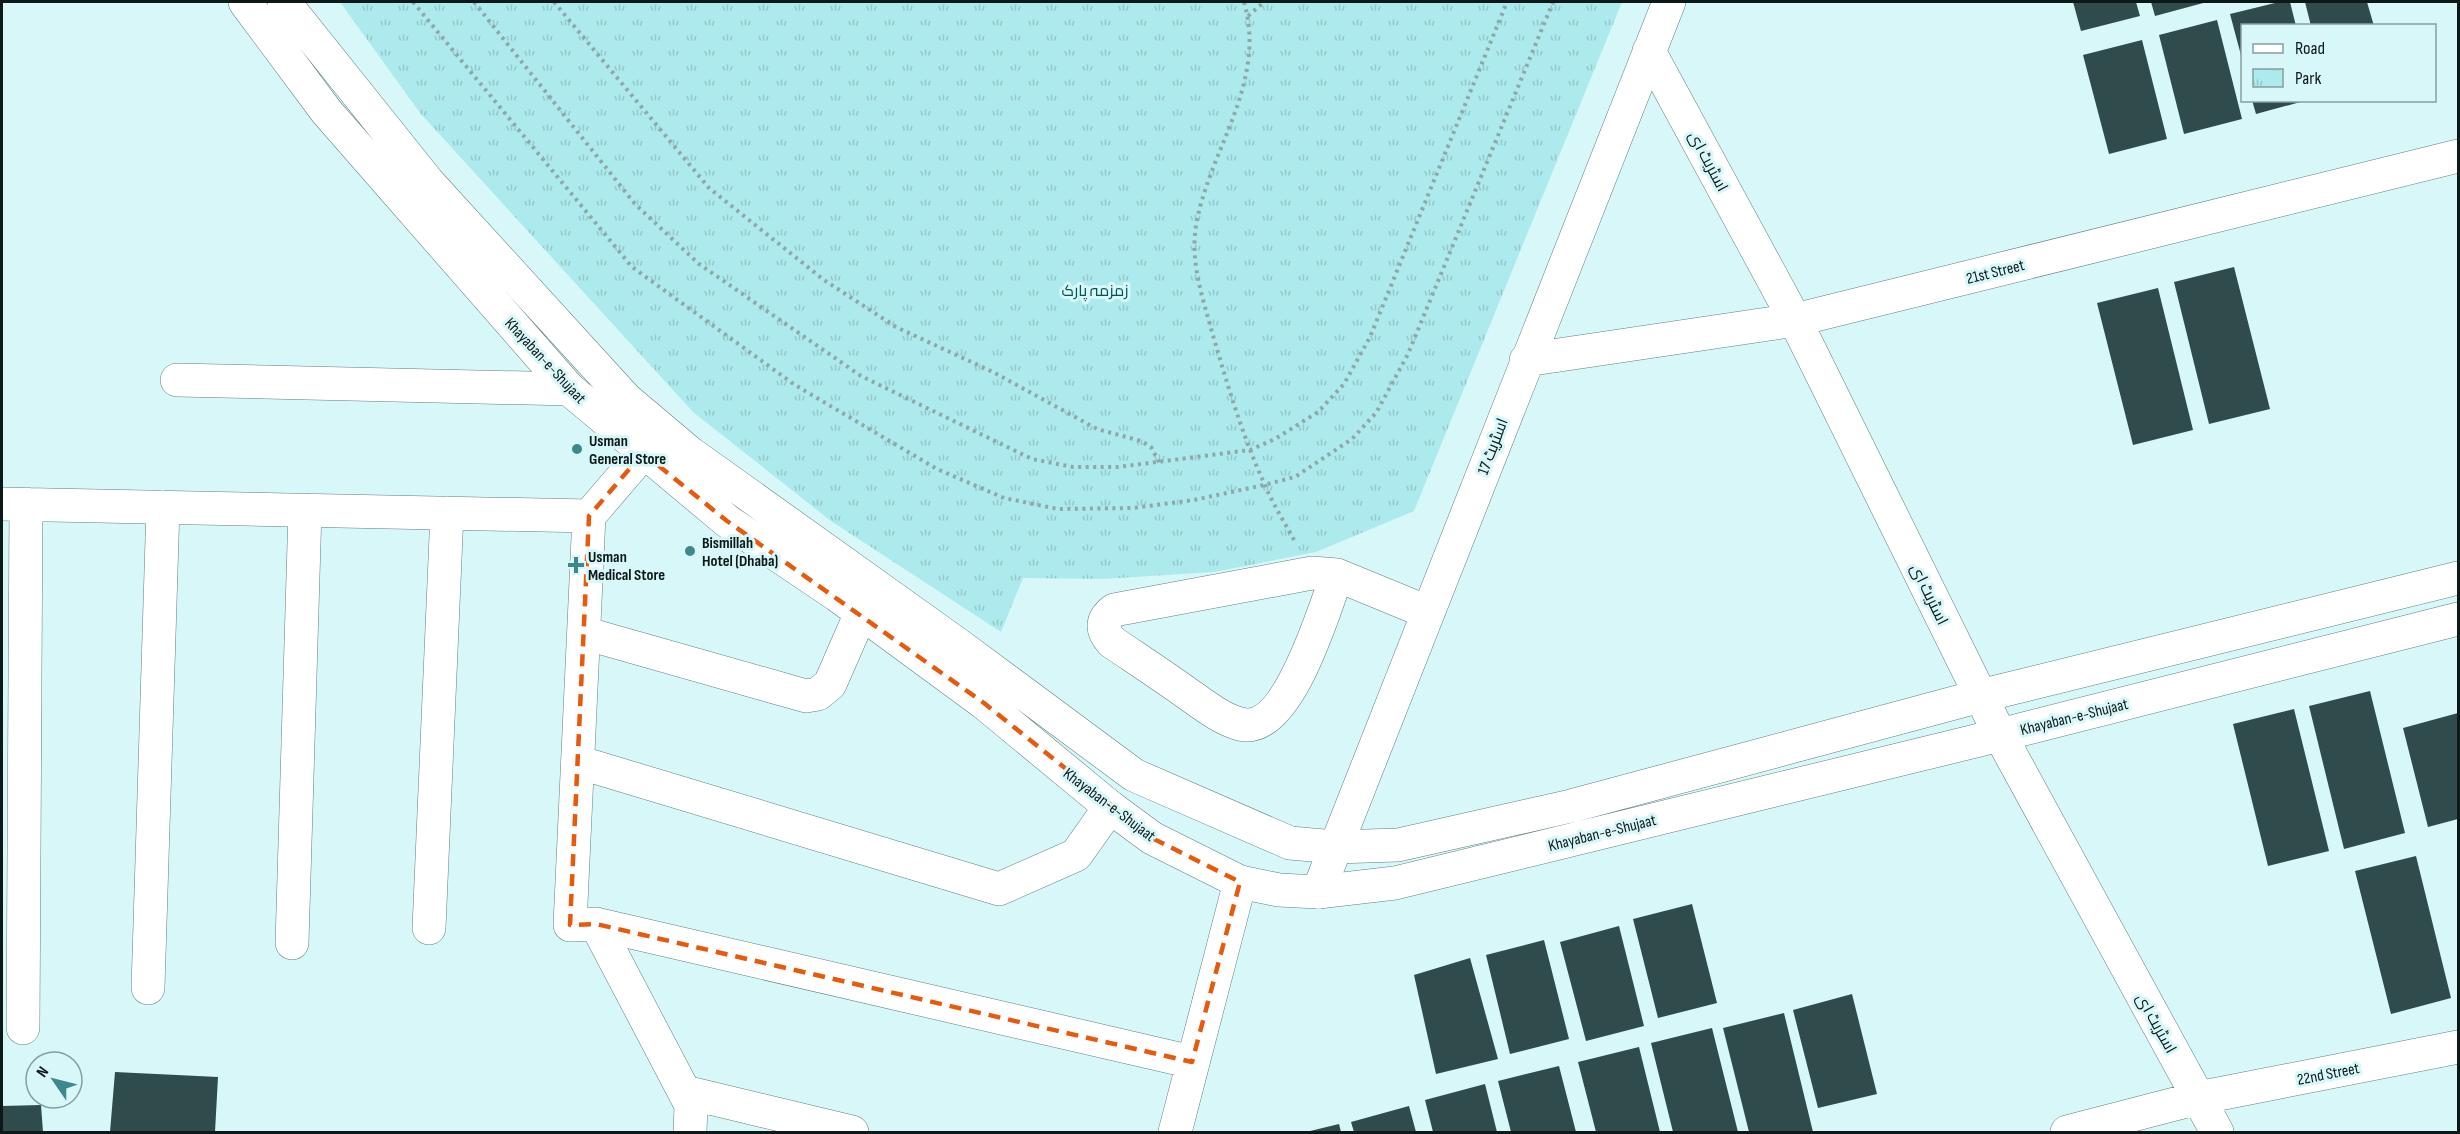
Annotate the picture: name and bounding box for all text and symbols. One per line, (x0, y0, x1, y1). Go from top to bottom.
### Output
legend (2241, 24, 2436, 102)
text: Road (2295, 38, 2325, 59)
text: Park (2295, 68, 2321, 89)
street label: اسٹریٹ ای (1684, 128, 1731, 195)
street label: 21st Street (1964, 256, 2026, 289)
park label: زمزمہ پارک (1061, 282, 1129, 302)
street label: Khayaban-e-Shujaat (500, 314, 590, 408)
street label: اسٹریٹ 17 (1474, 416, 1513, 477)
place label: Usman General Store (589, 432, 666, 469)
marker: Usman General Store (570, 442, 584, 456)
place label: Bismillah Hotel (Dhaba) (702, 534, 778, 571)
marker: Bismillah Hotel (Dhaba) (683, 544, 697, 558)
place label: Usman Medical Store (588, 548, 665, 585)
marker: Usman Medical Store (569, 558, 583, 572)
street label: اسٹریٹ ای (1906, 561, 1952, 628)
street label: Khayaban-e-Shujaat (2018, 695, 2130, 740)
street label: Khayaban-e-Shujaat (1059, 764, 1159, 846)
street label: Khayaban-e-Shujaat (1546, 811, 1658, 856)
street label: اسٹریٹ ای (2131, 990, 2180, 1057)
north arrow (24, 1050, 84, 1110)
street label: 22nd Street (2296, 1059, 2361, 1090)
text: N (33, 1063, 53, 1081)

